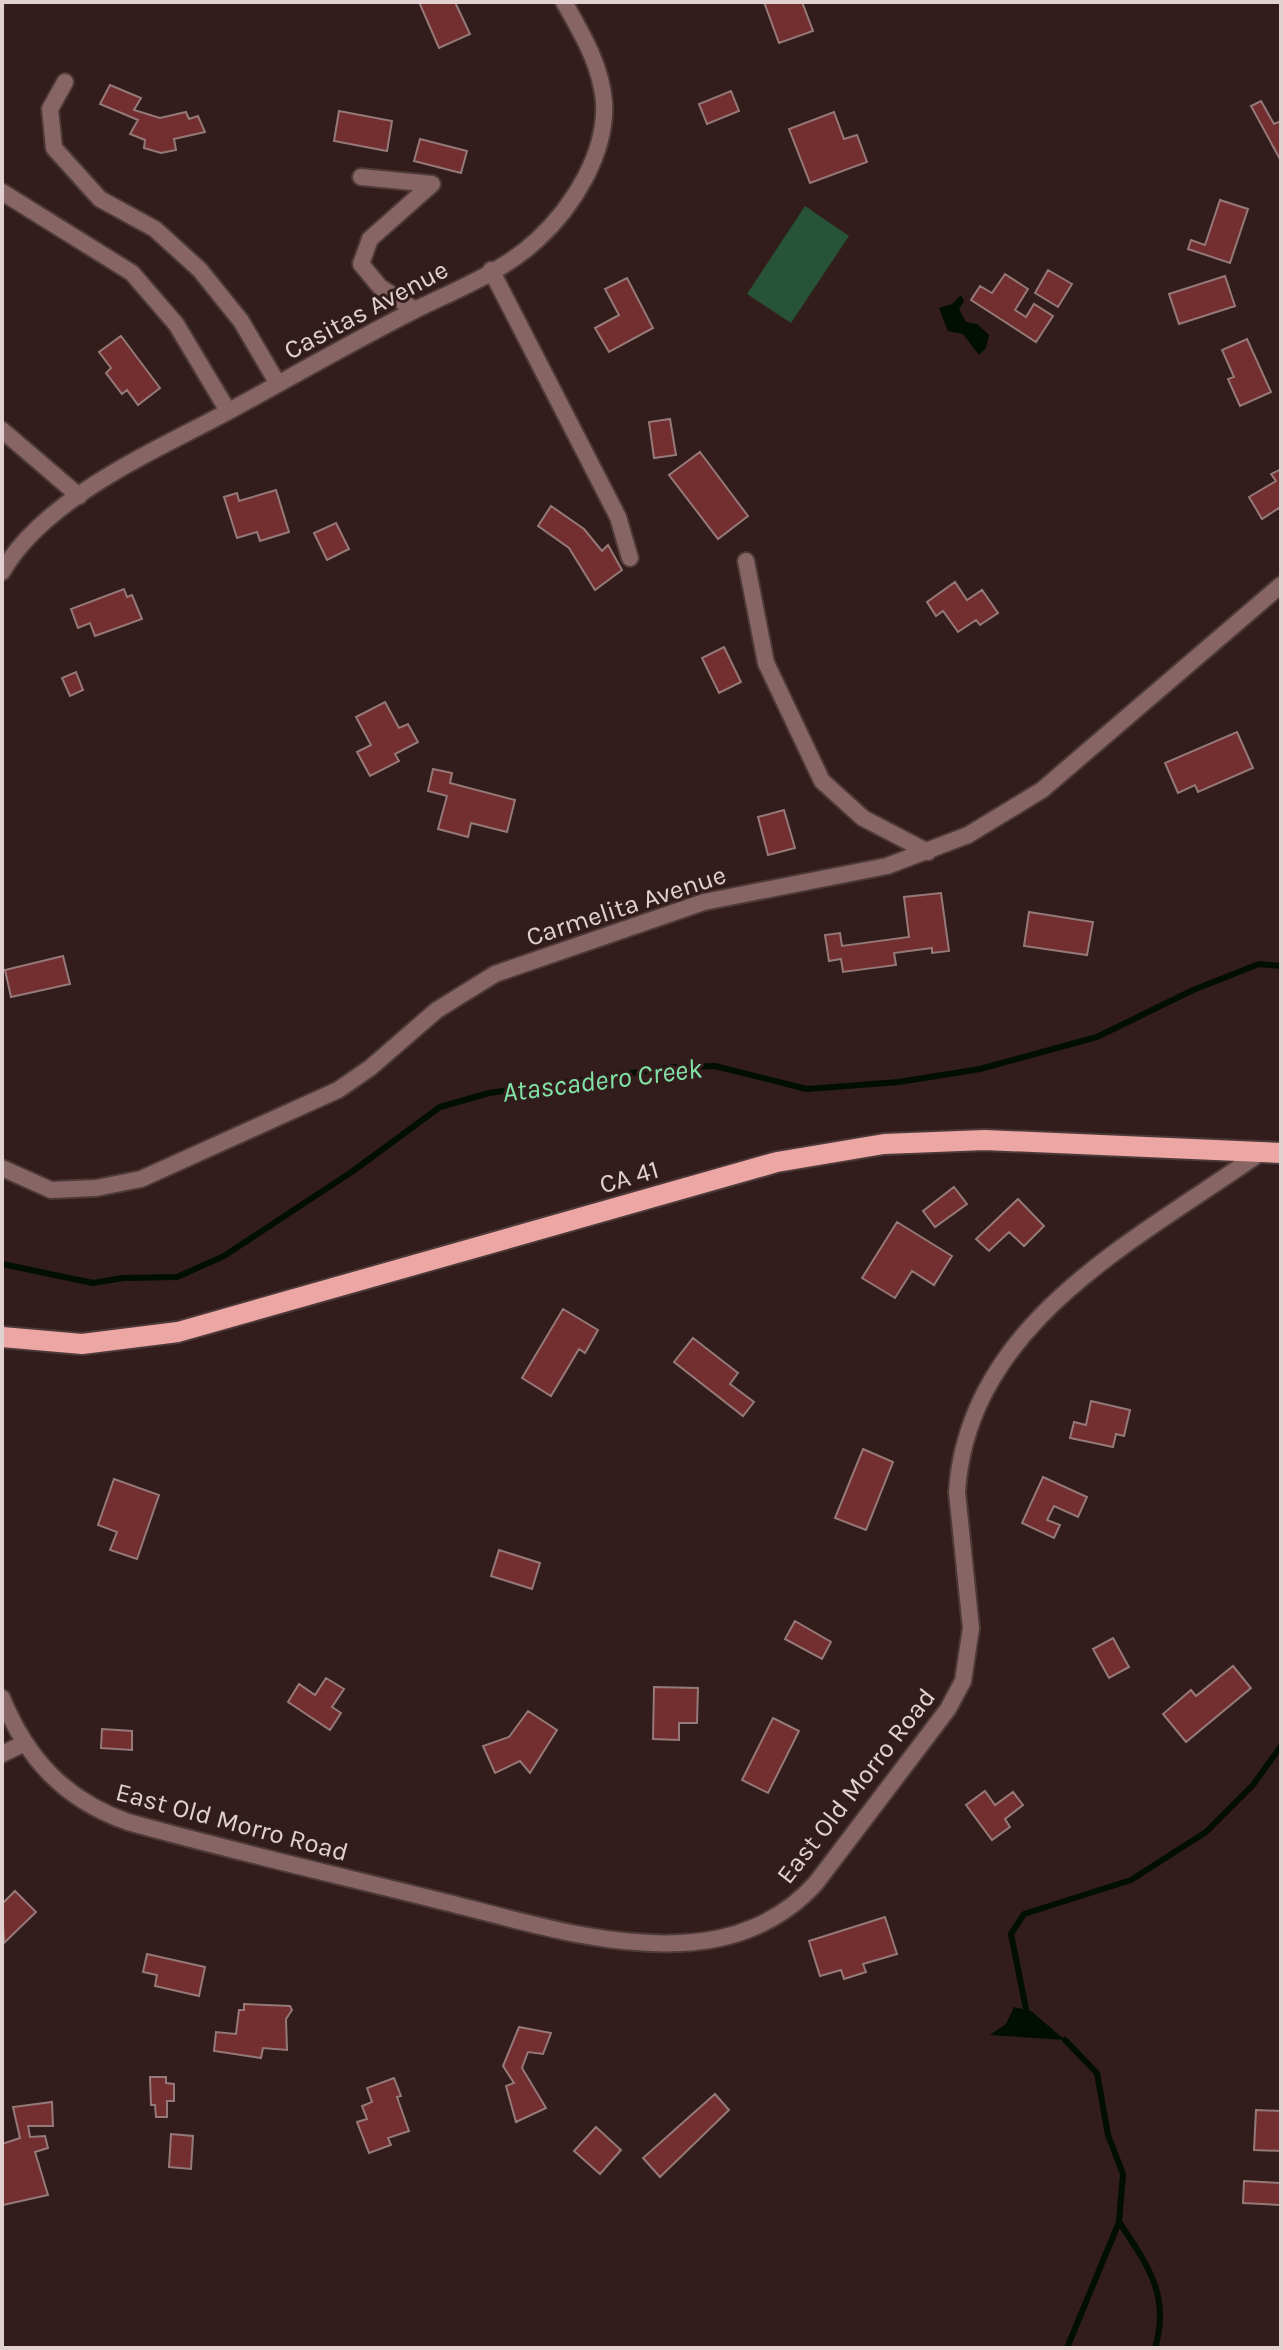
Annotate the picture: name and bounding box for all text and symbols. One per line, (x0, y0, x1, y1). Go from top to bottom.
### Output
street label: Casitas Avenue (279, 254, 453, 366)
street label: Carmelita Avenue (522, 859, 730, 953)
water label: Atascadero Creek (500, 1051, 704, 1109)
street label: CA 41 (596, 1154, 662, 1200)
street label: East Old Morro Road (770, 1682, 942, 1890)
street label: East Old Morro Road (112, 1776, 352, 1868)

